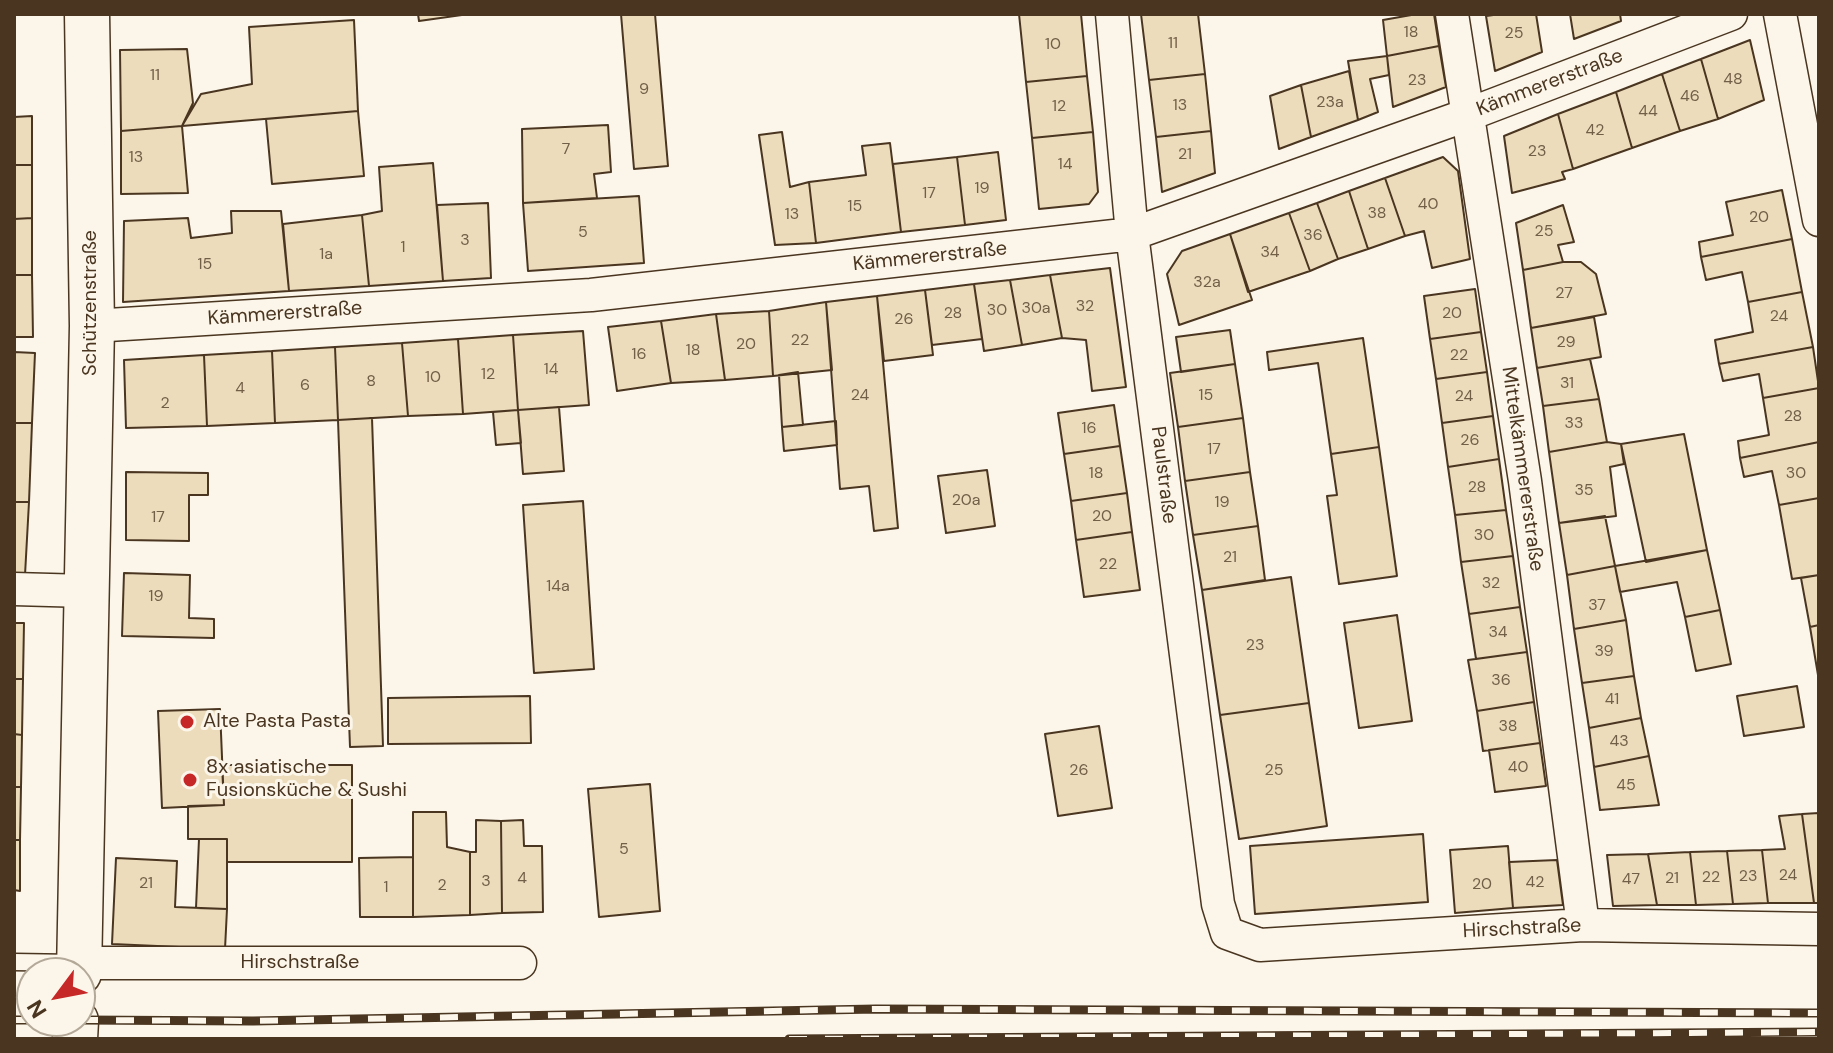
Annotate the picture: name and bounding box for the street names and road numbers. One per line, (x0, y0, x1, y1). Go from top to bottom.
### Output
street label: Kämmererstraße (1473, 44, 1627, 122)
street label: Schützenstraße (79, 230, 103, 376)
street label: Kämmererstraße (852, 237, 1008, 277)
street label: Kämmererstraße (207, 297, 363, 331)
street label: Mittelkämmererstraße (1496, 365, 1548, 573)
street label: Paulstraße (1145, 425, 1181, 525)
street label: Hirschstraße (1462, 914, 1582, 944)
street label: Hirschstraße (241, 951, 359, 975)

